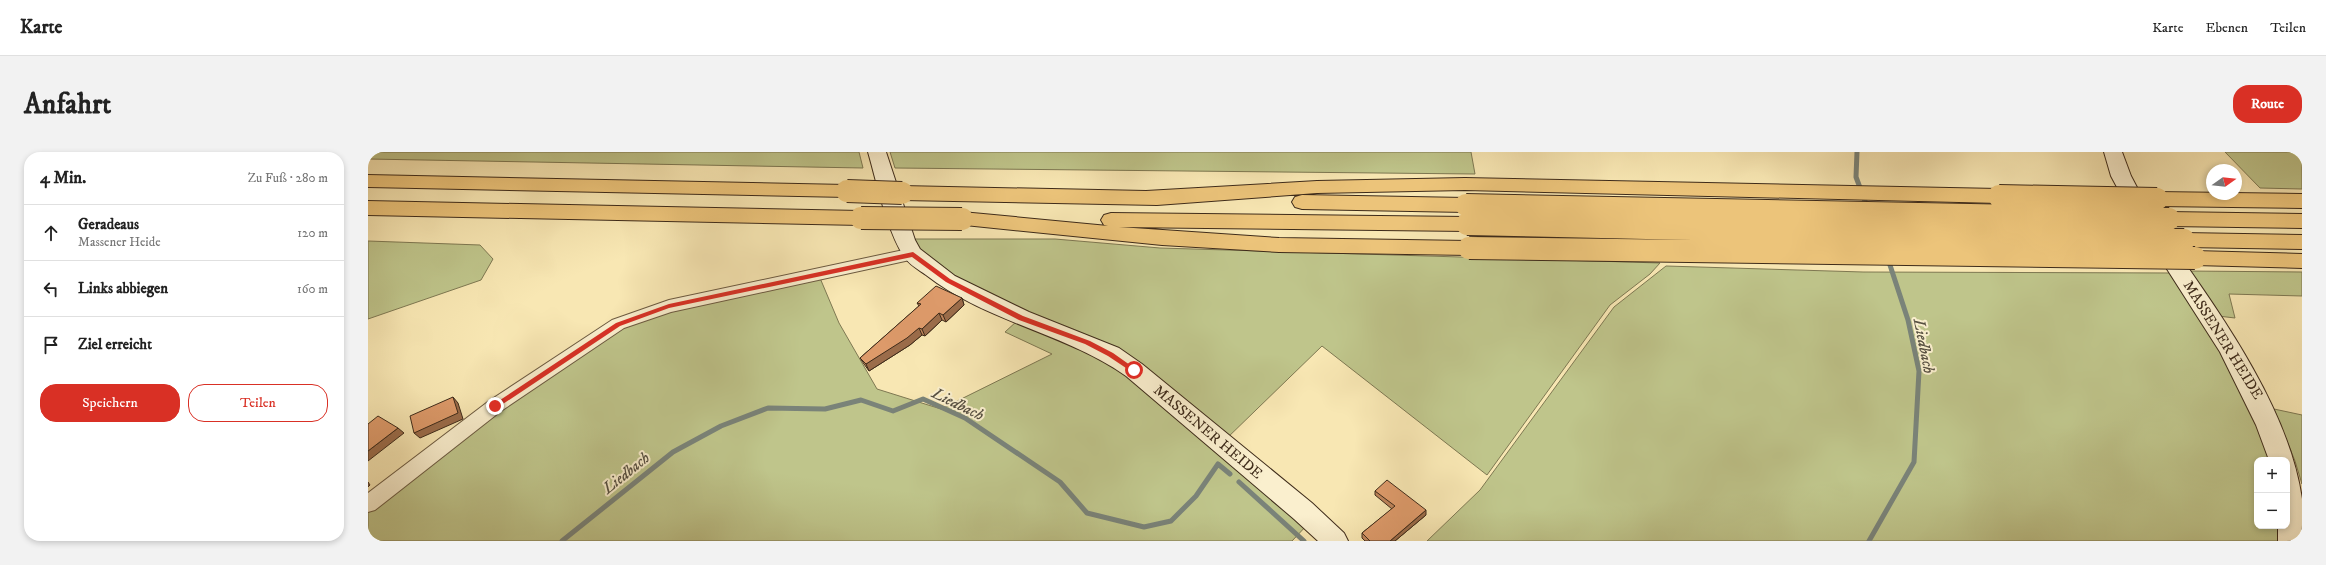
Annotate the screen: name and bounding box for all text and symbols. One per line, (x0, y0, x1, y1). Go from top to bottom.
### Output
text: Karte (20, 16, 62, 39)
text: Karte (2152, 19, 2183, 37)
text: Ebenen (2205, 19, 2248, 37)
text: Teilen (2270, 19, 2306, 37)
button: Route (2233, 85, 2302, 123)
text: Anfahrt (24, 87, 111, 122)
north arrow (2206, 164, 2242, 200)
text: 4 Min. (40, 167, 86, 189)
text: Zu Fuß · 280 m (248, 170, 328, 186)
text: Geradeaus (78, 215, 139, 234)
icon: ahead (40, 222, 62, 244)
text: 120 m (297, 225, 328, 241)
text: Massener Heide (78, 234, 161, 250)
street label: MASSENER HEIDE (2179, 277, 2267, 403)
icon: left (40, 278, 62, 300)
text: Links abbiegen (78, 279, 168, 298)
text: 160 m (297, 281, 328, 297)
water label: Liedbach (1909, 316, 1939, 375)
icon: arrive (40, 334, 62, 356)
text: Ziel erreicht (78, 335, 152, 354)
route start (1125, 361, 1143, 379)
street label: MASSENER HEIDE (1150, 381, 1267, 483)
water label: Liedbach (928, 382, 987, 425)
button: Speichern (40, 384, 180, 422)
button: Teilen (188, 384, 328, 422)
route end (486, 397, 504, 415)
water label: Liedbach (597, 448, 654, 499)
map controls (2254, 457, 2290, 529)
button: + (2254, 457, 2290, 493)
button: − (2254, 493, 2290, 529)

